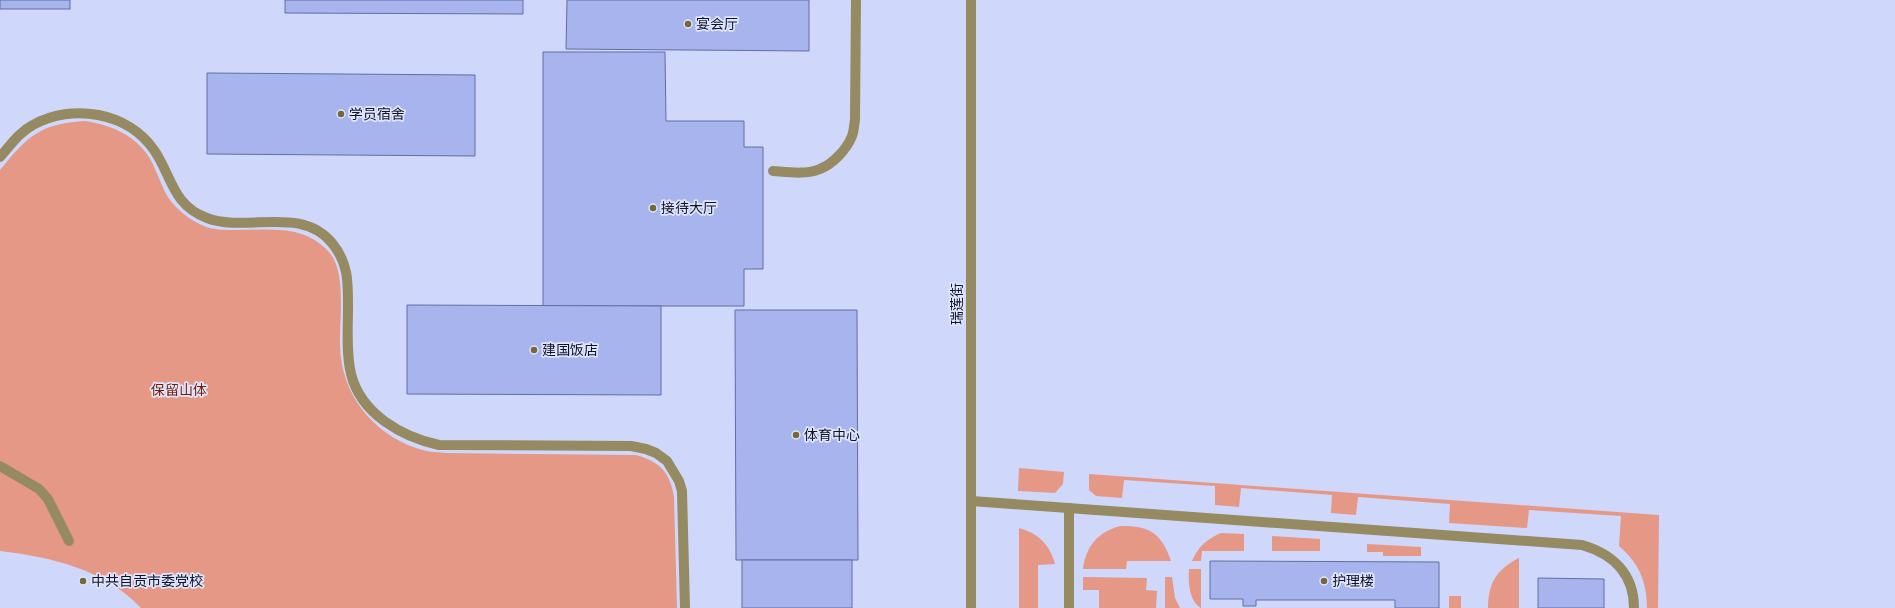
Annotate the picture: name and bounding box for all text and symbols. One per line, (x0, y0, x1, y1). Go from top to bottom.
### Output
place label: 宴会厅 (696, 16, 738, 32)
marker: 宴会厅 (683, 19, 693, 29)
place label: 学员宿舍 (349, 106, 405, 122)
marker: 学员宿舍 (336, 109, 346, 119)
place label: 接待大厅 (661, 200, 717, 216)
marker: 接待大厅 (648, 203, 658, 213)
street label: 瑞莲街 (949, 283, 965, 325)
place label: 建国饭店 (542, 342, 598, 358)
marker: 建国饭店 (529, 345, 539, 355)
park label: 保留山体 (151, 382, 207, 398)
place label: 体育中心 (804, 427, 860, 443)
marker: 体育中心 (791, 430, 801, 440)
place label: 中共自贡市委党校 (91, 573, 203, 589)
place label: 护理楼 (1332, 573, 1374, 589)
marker: 中共自贡市委党校 (78, 576, 88, 586)
marker: 护理楼 (1319, 576, 1329, 586)

